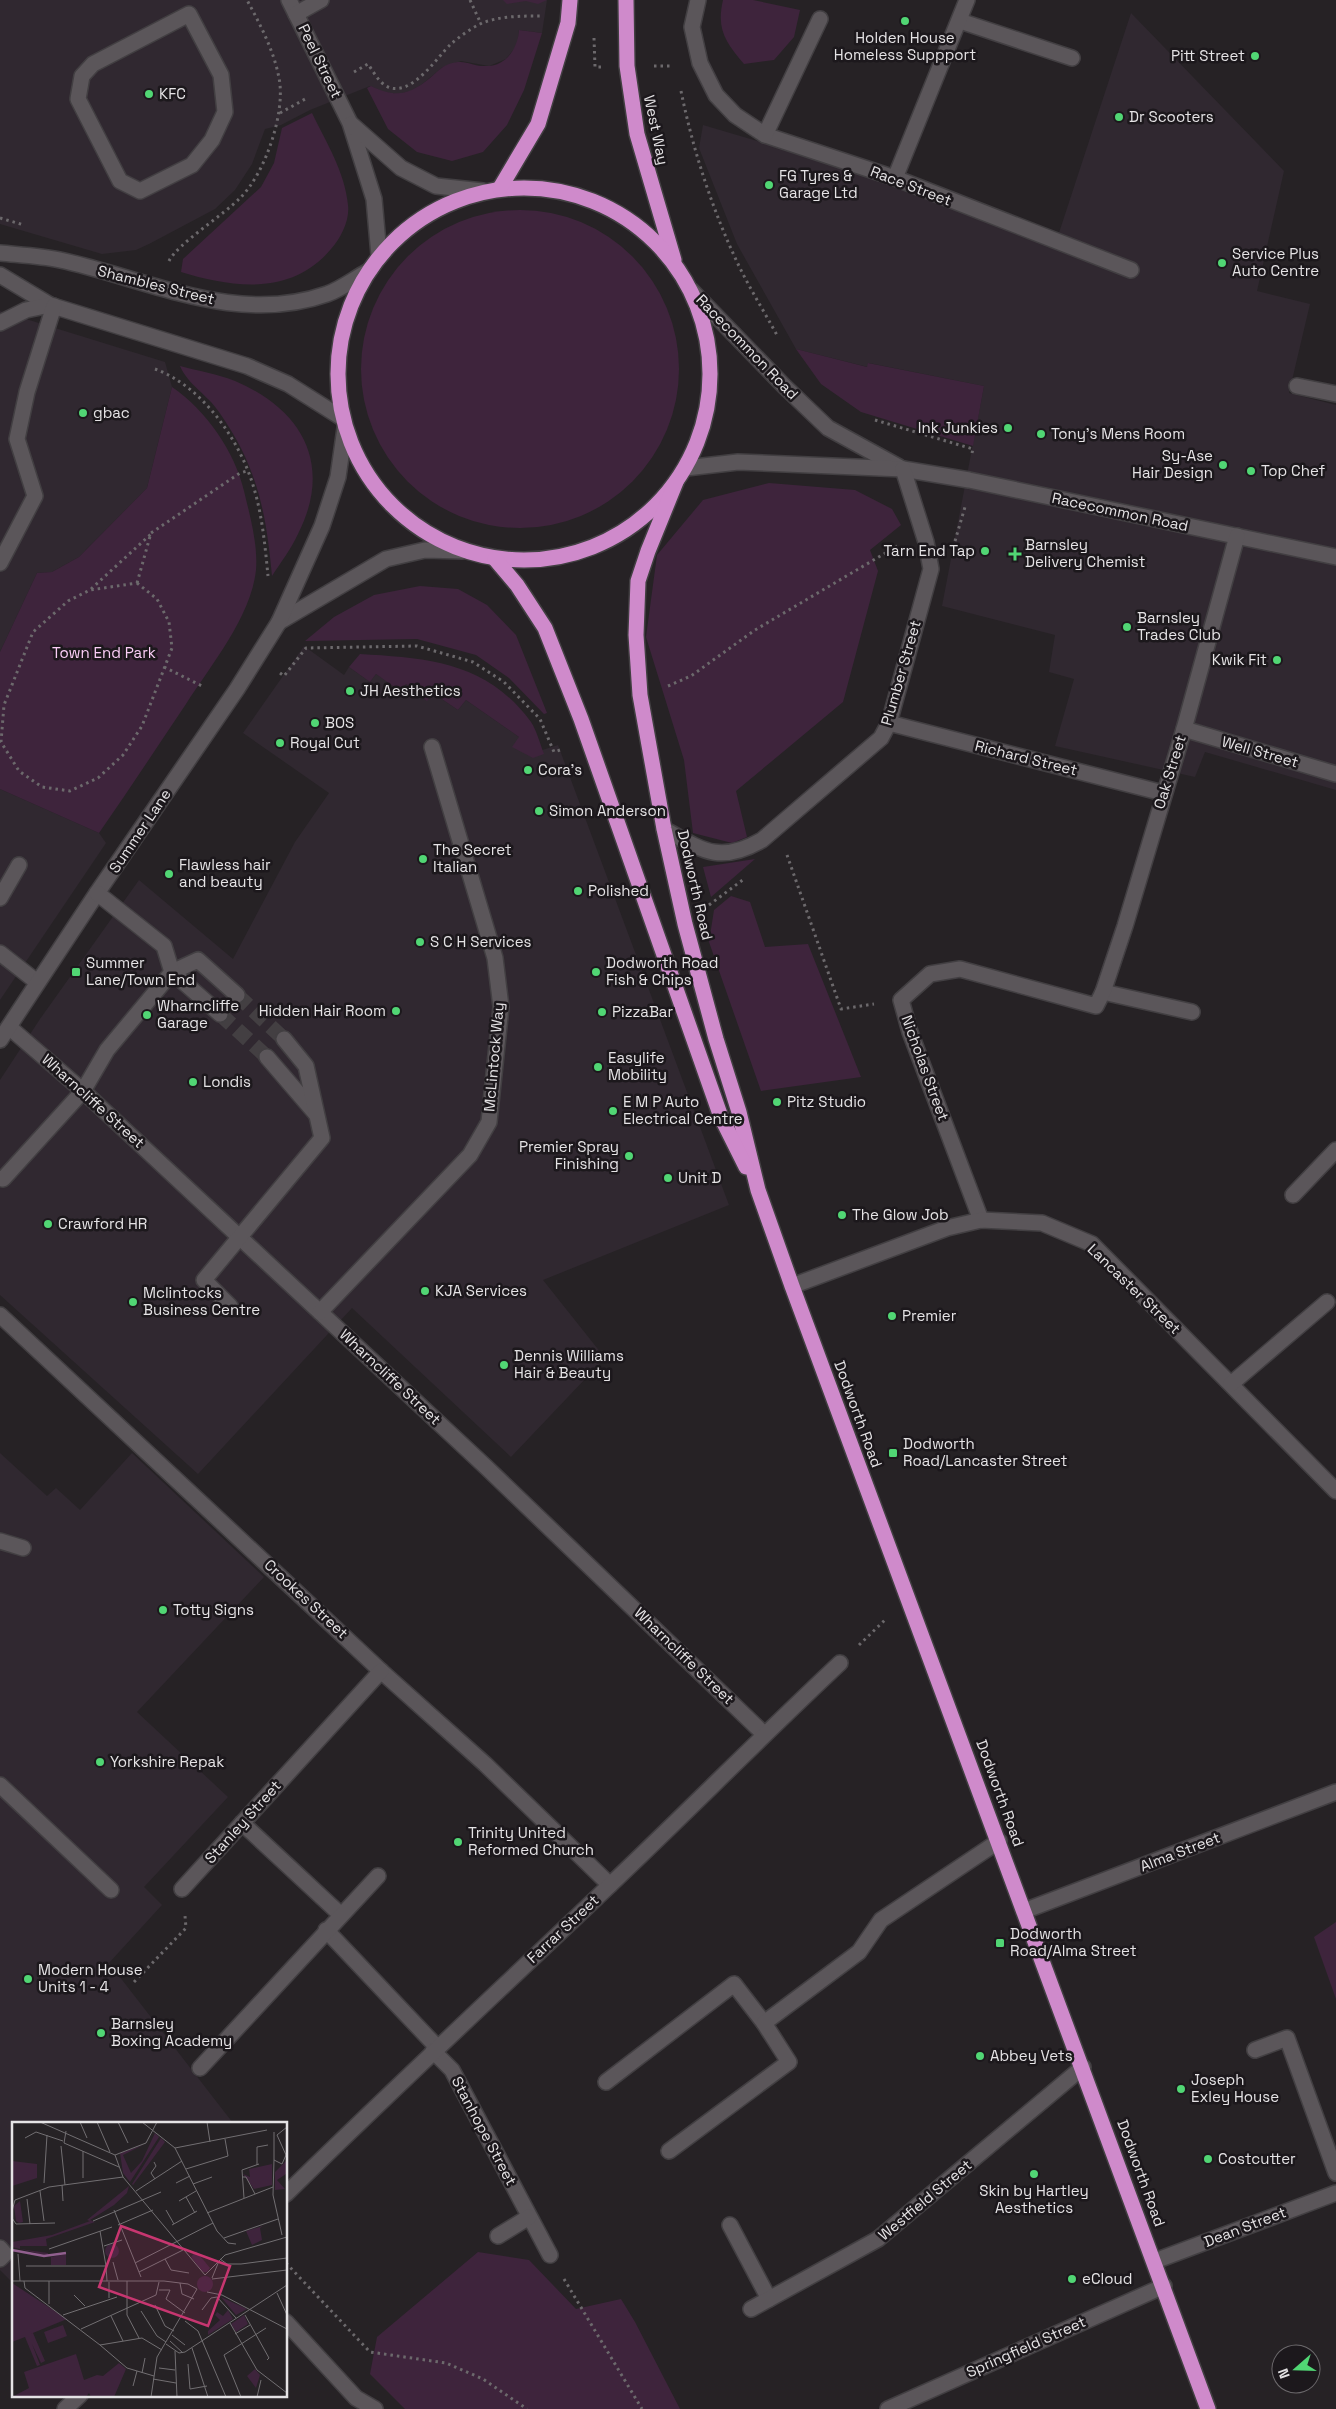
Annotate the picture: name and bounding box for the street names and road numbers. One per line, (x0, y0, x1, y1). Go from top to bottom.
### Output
street label: Peel Street (294, 21, 347, 101)
street label: West Way (640, 93, 673, 166)
street label: Race Street (868, 161, 955, 210)
street label: Shambles Street (96, 261, 217, 308)
street label: Racecommon Road (692, 290, 802, 403)
street label: Racecommon Road (1050, 488, 1190, 535)
street label: Plumber Street (876, 618, 925, 728)
street label: Oak Street (1149, 732, 1190, 811)
street label: Well Street (1220, 732, 1301, 772)
street label: Richard Street (973, 736, 1079, 779)
street label: Summer Lane (104, 785, 175, 876)
street label: Dodworth Road (674, 828, 717, 942)
street label: McLintock Way (479, 1001, 508, 1113)
street label: Nicholas Street (898, 1012, 953, 1123)
street label: Wharncliffe Street (38, 1049, 149, 1152)
street label: Lancaster Street (1084, 1239, 1185, 1338)
street label: Wharncliffe Street (336, 1325, 445, 1429)
street label: Dodworth Road (830, 1358, 887, 1470)
street label: Crookes Street (260, 1555, 352, 1642)
street label: Wharncliffe Street (630, 1603, 738, 1708)
street label: Dodworth Road (972, 1737, 1029, 1849)
street label: Stanley Street (200, 1776, 285, 1867)
street label: Alma Street (1137, 1828, 1223, 1876)
street label: Farrar Street (523, 1890, 603, 1967)
street label: Stanhope Street (448, 2073, 521, 2189)
street label: Dodworth Road (1113, 2117, 1170, 2229)
street label: Westfield Street (874, 2155, 975, 2244)
street label: Dean Street (1201, 2202, 1289, 2251)
street label: Springfield Street (963, 2312, 1089, 2381)

